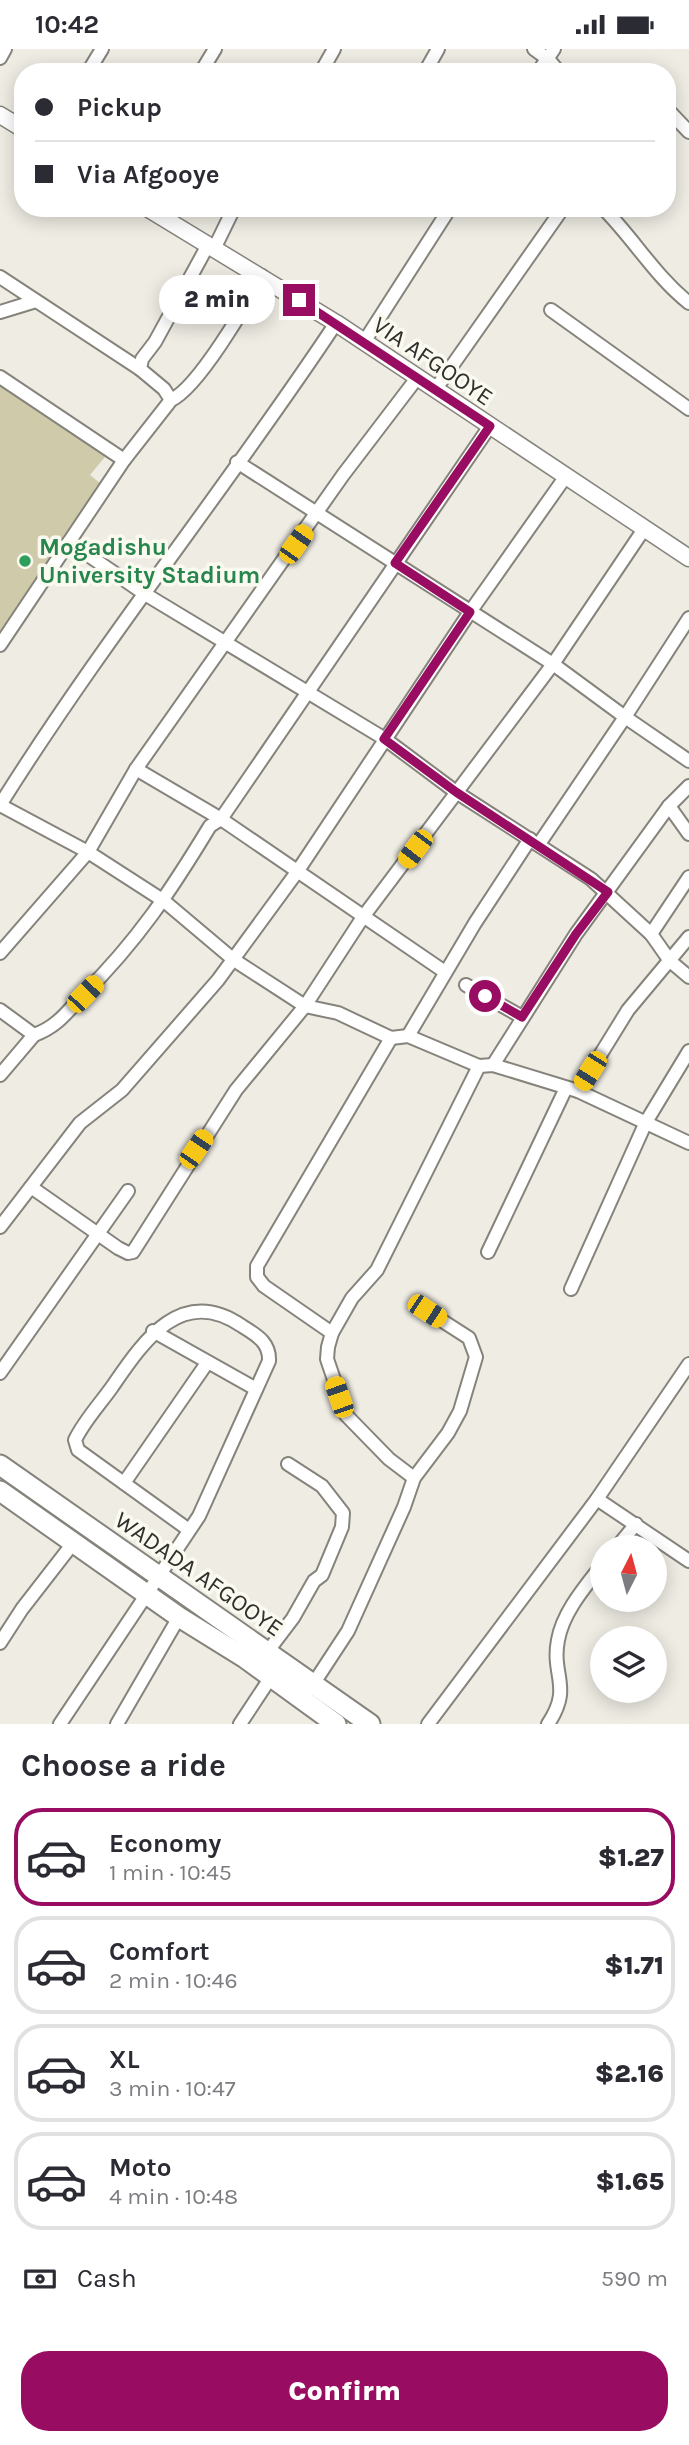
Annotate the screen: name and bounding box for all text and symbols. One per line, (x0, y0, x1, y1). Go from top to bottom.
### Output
text: 10:42 (35, 9, 99, 40)
text: Pickup (77, 92, 162, 123)
text: Via Afgooye (77, 159, 220, 190)
callout: 2 min (159, 275, 274, 325)
route end (283, 284, 315, 316)
text: 2 min (184, 286, 250, 313)
street label: VIA AFGOOYE (368, 311, 498, 411)
car (276, 521, 317, 567)
place label: Mogadishu University Stadium (39, 533, 260, 589)
marker: Mogadishu University Stadium (17, 553, 33, 569)
car (394, 826, 437, 872)
car (63, 972, 108, 1016)
route start (469, 980, 501, 1012)
car (570, 1048, 611, 1094)
car (176, 1126, 217, 1172)
car (404, 1291, 451, 1331)
car (323, 1374, 356, 1420)
street label: WADADA AFGOOYE (110, 1506, 288, 1642)
north arrow (590, 1535, 667, 1612)
map controls (590, 1535, 667, 1703)
button: layers (590, 1626, 667, 1703)
text: Choose a ride (21, 1747, 226, 1784)
icon: car (25, 1826, 88, 1889)
text: Economy (109, 1828, 221, 1859)
text: $1.27 (598, 1842, 664, 1873)
text: 1 min · 10:45 (109, 1859, 232, 1886)
icon: car (25, 1934, 88, 1997)
text: Comfort (109, 1936, 210, 1967)
text: $1.71 (604, 1950, 664, 1981)
text: 2 min · 10:46 (109, 1967, 238, 1994)
icon: car (25, 2042, 88, 2105)
text: XL (109, 2044, 140, 2075)
text: $2.16 (595, 2058, 664, 2089)
text: 3 min · 10:47 (109, 2075, 236, 2102)
icon: car (25, 2150, 88, 2213)
text: Moto (109, 2152, 171, 2183)
text: $1.65 (596, 2166, 664, 2197)
text: 4 min · 10:48 (109, 2183, 238, 2210)
icon: cash (21, 2260, 59, 2298)
text: Cash (77, 2263, 137, 2294)
text: 590 m (601, 2265, 668, 2292)
button: Confirm (21, 2351, 668, 2431)

